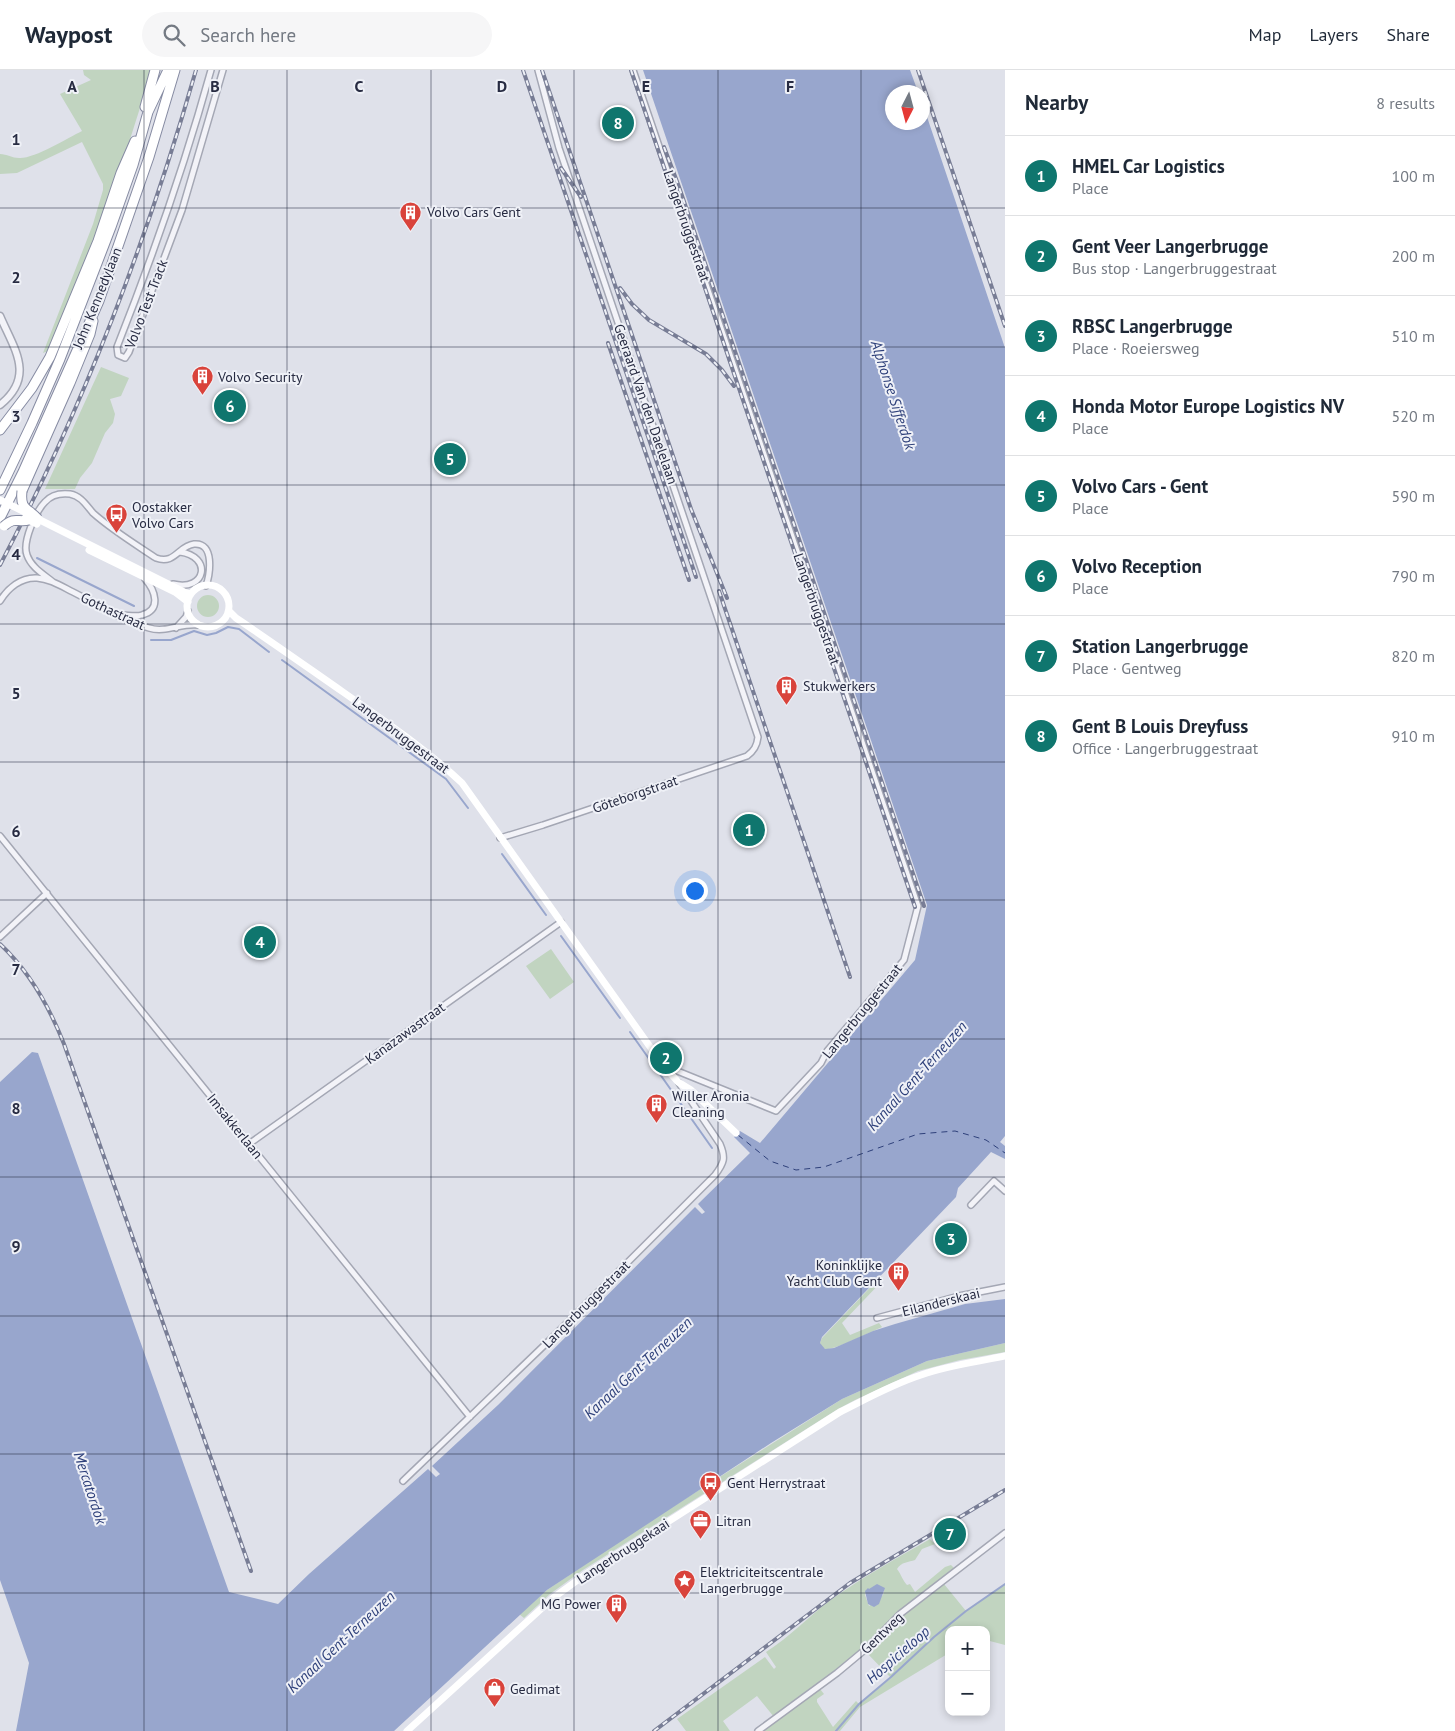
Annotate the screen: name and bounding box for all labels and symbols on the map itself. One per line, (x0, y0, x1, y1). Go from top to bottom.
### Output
text: A (67, 76, 77, 96)
text: B (210, 76, 220, 96)
text: C (355, 76, 364, 96)
text: D (497, 76, 507, 96)
text: E (642, 76, 650, 96)
text: F (786, 76, 794, 96)
north arrow (885, 85, 930, 130)
pin: 8 (602, 104, 634, 142)
text: 1 (11, 129, 21, 149)
street label: Langerbruggestraat (659, 168, 715, 284)
building icon: Volvo Cars Gent (399, 200, 423, 231)
place label: Volvo Cars Gent (426, 203, 521, 221)
street label: John Kennedylaan (68, 245, 126, 352)
street label: Volvo Test Track (120, 257, 171, 352)
text: 2 (11, 267, 21, 287)
street label: Geeraard Van den Daelelaan (610, 321, 682, 487)
water label: Alphonse Sifferdok (867, 337, 920, 453)
building icon: Volvo Security (190, 365, 214, 396)
place label: Volvo Security (217, 368, 303, 386)
pin: 6 (214, 387, 246, 425)
text: 3 (11, 406, 21, 426)
pin: 5 (434, 440, 466, 478)
place label: Oostakker Volvo Cars (131, 498, 194, 532)
bus stop icon: Oostakker Volvo Cars (104, 503, 128, 534)
text: 4 (11, 544, 21, 564)
street label: Langerbruggestraat (789, 551, 845, 667)
street label: Gothastraat (78, 588, 149, 634)
building icon: Stukwerkers (775, 674, 799, 705)
place label: Stukwerkers (803, 677, 876, 695)
text: 5 (11, 683, 21, 703)
street label: Langerbruggestraat (349, 693, 453, 778)
street label: Göteborgstraat (590, 771, 680, 817)
pin: 1 (733, 811, 765, 849)
text: 6 (11, 821, 21, 841)
your location (682, 878, 708, 904)
pin: 4 (244, 923, 276, 961)
text: 7 (11, 959, 21, 979)
street label: Langerbruggestraat (818, 960, 906, 1062)
street label: Kanazawastraat (362, 998, 449, 1068)
water label: Kanaal Gent-Terneuzen (862, 1017, 971, 1134)
pin: 2 (650, 1039, 682, 1077)
place label: Willer Aronia Cleaning (672, 1087, 750, 1121)
street label: Imsakkerlaan (203, 1090, 267, 1162)
building icon: Willer Aronia Cleaning (644, 1092, 668, 1123)
text: 8 (11, 1098, 21, 1118)
pin: 3 (935, 1220, 967, 1258)
text: 9 (11, 1236, 21, 1256)
street label: Langerbruggestraat (538, 1256, 634, 1352)
place label: Koninklijke Yacht Club Gent (787, 1256, 882, 1290)
building icon: Koninklijke Yacht Club Gent (886, 1261, 910, 1292)
street label: Eilanderskaai (900, 1284, 982, 1320)
water label: Kanaal Gent-Terneuzen (580, 1313, 696, 1423)
water label: Mercatordok (70, 1449, 112, 1528)
bus stop icon: Gent Herrystraat (699, 1471, 723, 1502)
place label: Gent Herrystraat (727, 1474, 826, 1492)
office icon: Litran (688, 1509, 712, 1540)
place label: Litran (716, 1512, 751, 1530)
street label: Langerbruggekaai (573, 1514, 673, 1588)
pin: 7 (934, 1515, 966, 1553)
place label: Elektriciteitscentrale Langerbrugge (700, 1563, 823, 1597)
place icon: Elektriciteitscentrale Langerbrugge (672, 1568, 696, 1599)
water label: Kanaal Gent-Terneuzen (283, 1587, 399, 1697)
building icon: MG Power (605, 1592, 629, 1623)
place label: MG Power (541, 1595, 601, 1613)
street label: Gentweg (857, 1608, 907, 1658)
water label: Hospicieloop (862, 1622, 934, 1687)
shop icon: Gedimat (482, 1677, 506, 1708)
place label: Gedimat (510, 1680, 560, 1698)

